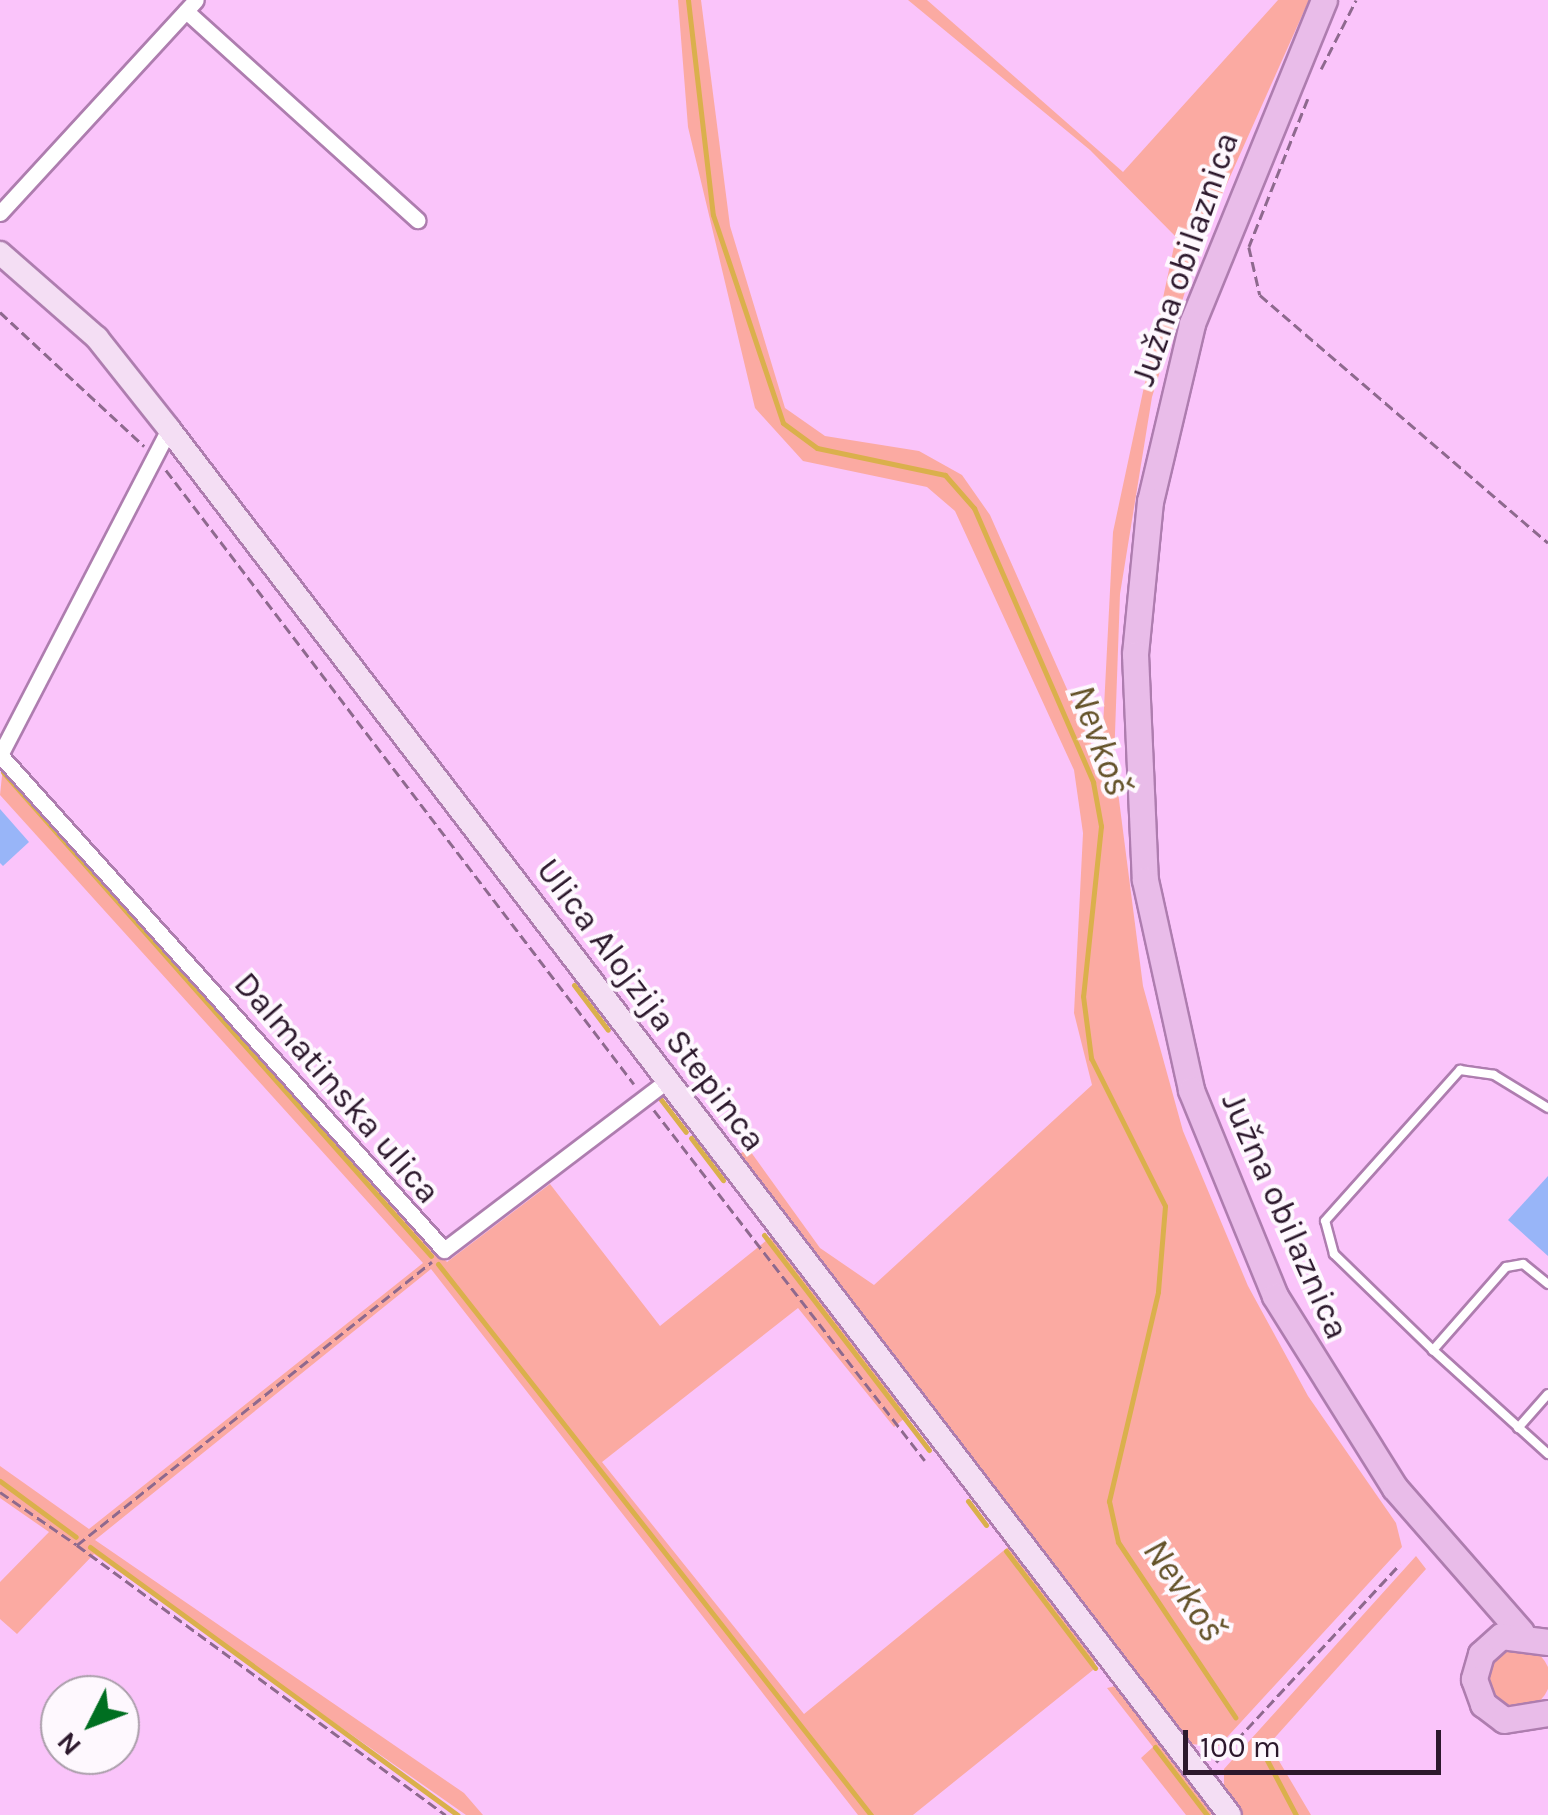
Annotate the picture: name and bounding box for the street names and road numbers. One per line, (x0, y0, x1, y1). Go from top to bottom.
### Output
street label: Južna obilaznica (1122, 127, 1248, 391)
street label: Ulica Alojzija Stepinca (527, 850, 775, 1160)
street label: Dalmatinska ulica (225, 964, 449, 1212)
street label: Južna obilaznica (1212, 1086, 1358, 1346)

